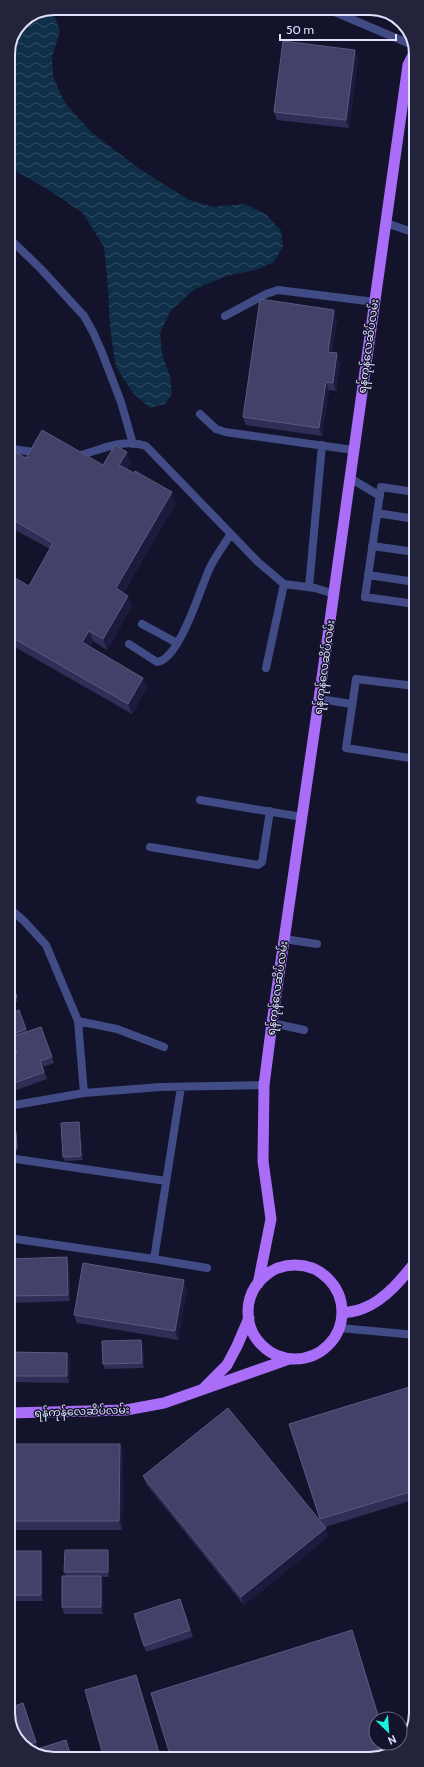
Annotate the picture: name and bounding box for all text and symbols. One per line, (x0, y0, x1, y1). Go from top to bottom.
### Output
scale bar (280, 16, 396, 42)
text: 50 m (286, 22, 314, 37)
street label: ရန်ကုန်လေဆိပ်လမ်း (354, 298, 384, 394)
street label: ရန်ကုန်လေဆိပ်လမ်း (310, 619, 340, 715)
street label: ရန်ကုန်လေဆိပ်လမ်း (263, 940, 293, 1036)
street label: ရန်ကုန်လေဆိပ်လမ်း (34, 1402, 130, 1422)
north arrow (368, 1711, 408, 1751)
text: N (386, 1732, 399, 1748)

